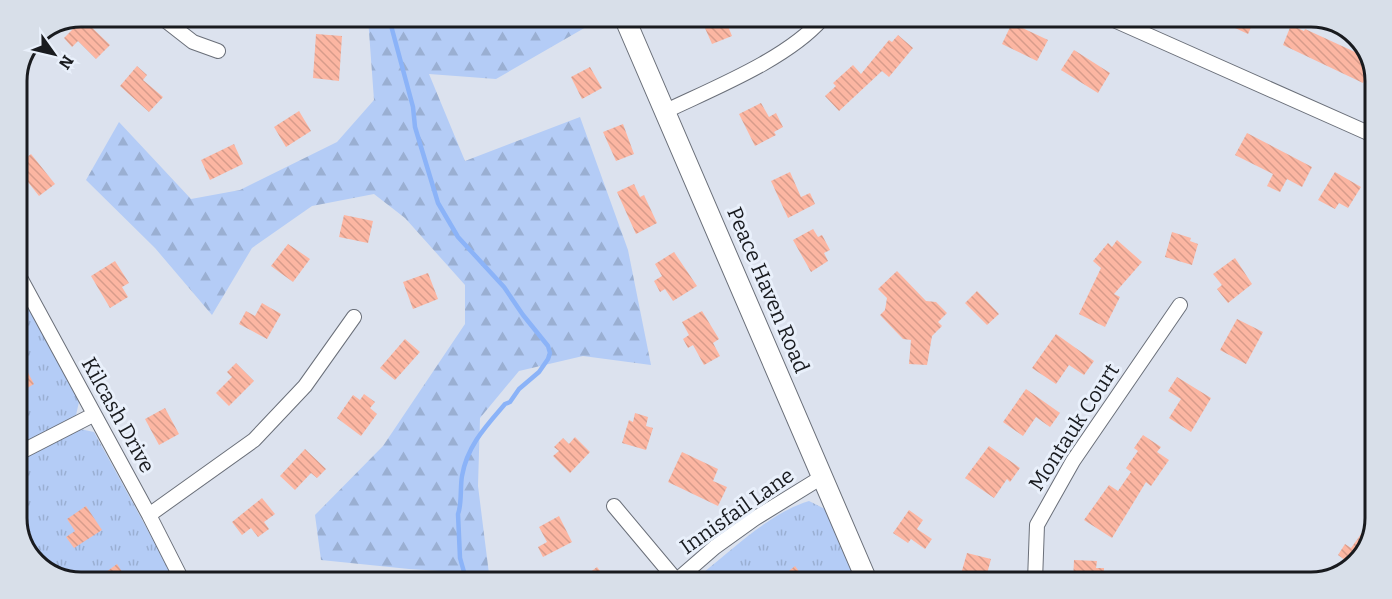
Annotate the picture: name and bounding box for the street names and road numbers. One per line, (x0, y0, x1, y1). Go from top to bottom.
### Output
street label: Peace Haven Road (721, 203, 815, 377)
street label: Kilcash Drive (76, 353, 160, 477)
street label: Montauk Court (1023, 358, 1125, 496)
street label: Innisfail Lane (675, 462, 799, 560)

